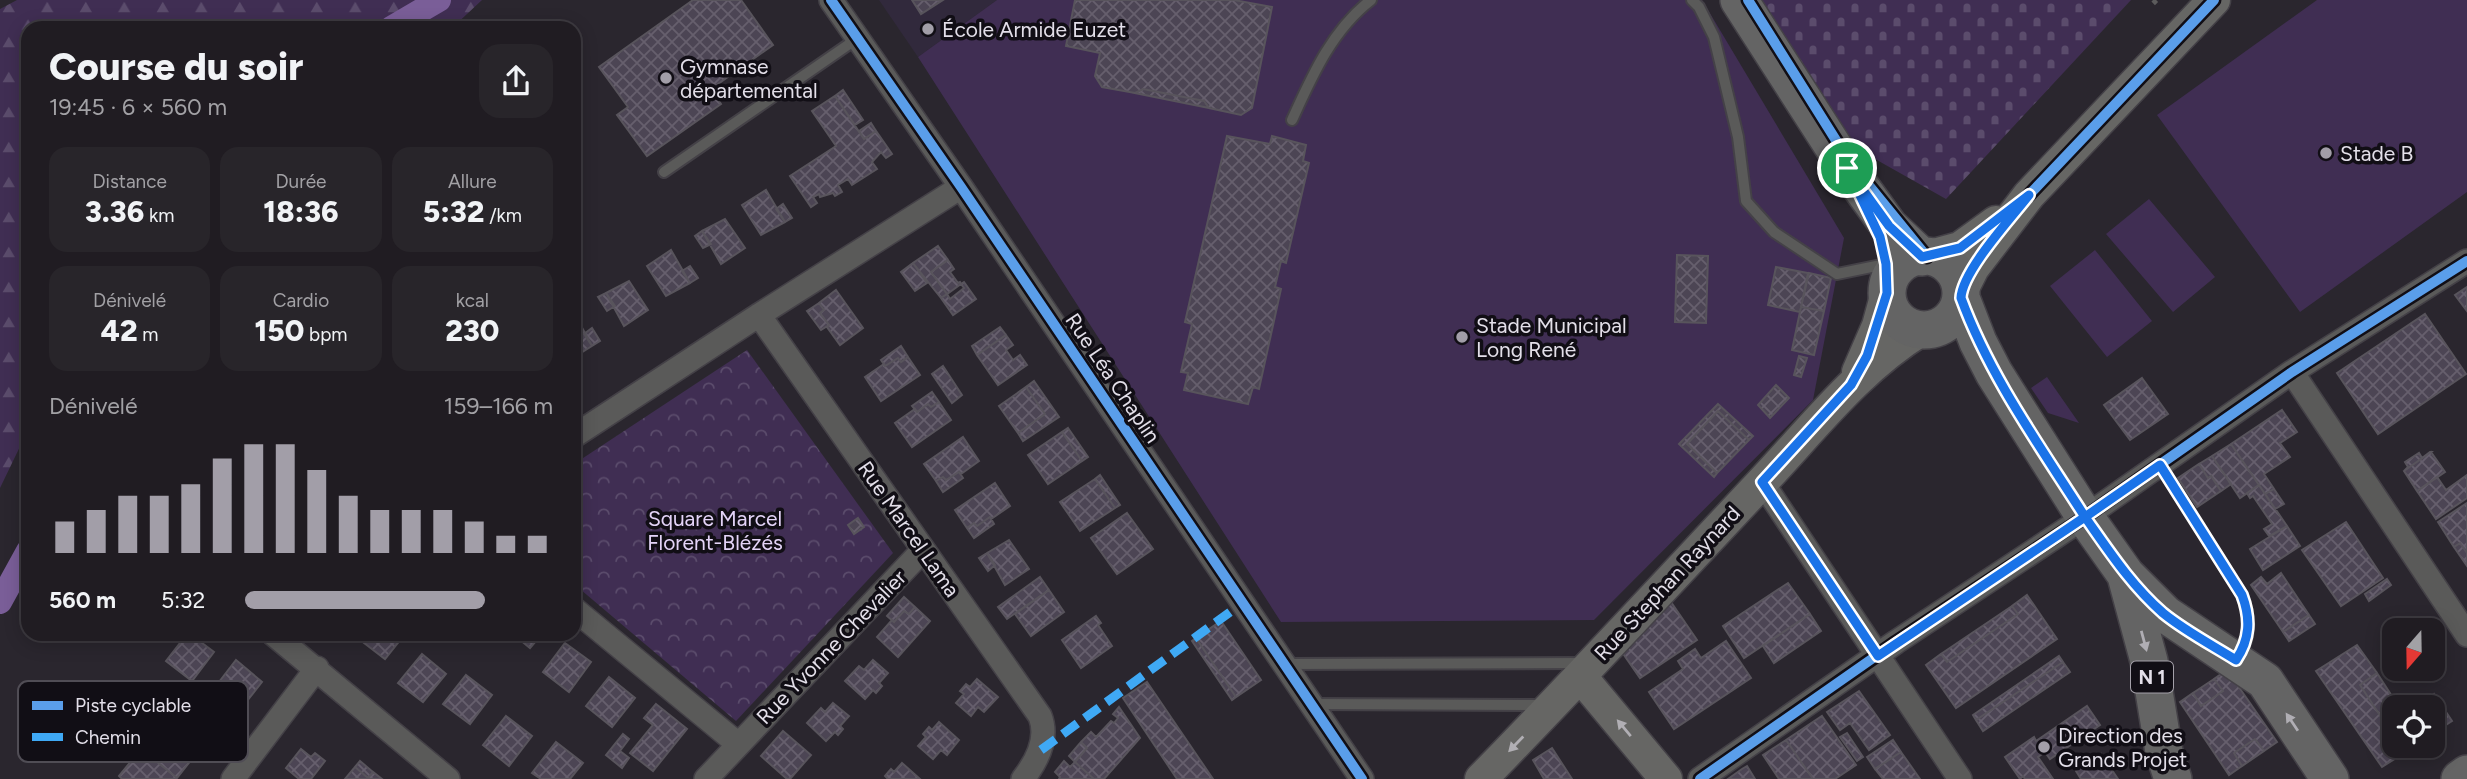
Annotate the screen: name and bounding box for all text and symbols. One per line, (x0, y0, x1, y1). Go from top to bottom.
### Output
place label: École Armide Euzet (942, 17, 1126, 42)
marker: École Armide Euzet (920, 21, 936, 37)
text: Course du soir (49, 44, 303, 90)
button: share (479, 44, 553, 118)
place label: Gymnase départemental (680, 54, 818, 103)
marker: Gymnase départemental (658, 70, 674, 86)
text: 19:45 · 6 × 560 m (49, 93, 227, 121)
pin (1817, 138, 1877, 198)
place label: Stade B (2340, 141, 2413, 166)
marker: Stade B (2318, 145, 2334, 161)
icon: arrive (1828, 149, 1866, 187)
text: Distance (92, 170, 167, 193)
text: Durée (276, 170, 326, 193)
text: Allure (448, 170, 497, 193)
text: 3.36 (85, 193, 144, 230)
text: 18:36 (263, 193, 339, 230)
text: 5:32 (423, 193, 484, 230)
text: km (144, 204, 174, 227)
text: /km (484, 204, 522, 227)
text: Dénivelé (93, 289, 166, 312)
text: Cardio (273, 289, 329, 312)
text: kcal (456, 289, 489, 312)
street label: Rue Léa Chaplin (1060, 308, 1166, 448)
text: 42 (101, 312, 138, 349)
text: 150 (254, 312, 304, 349)
text: 230 (445, 312, 499, 349)
place label: Stade Municipal Long René (1476, 313, 1627, 362)
text: m (138, 323, 159, 346)
text: bpm (304, 323, 348, 346)
marker: Stade Municipal Long René (1454, 329, 1470, 345)
text: Dénivelé (49, 392, 137, 420)
text: 159–166 m (444, 392, 553, 420)
street label: Rue Marcel Lama (853, 456, 965, 602)
street label: Rue Stephan Raynard (1589, 501, 1745, 665)
park label: Square Marcel Florent-Blézés (647, 506, 783, 555)
street label: Rue Yvonne Chevalier (751, 565, 911, 729)
text: 560 m (49, 586, 116, 614)
text: 5:32 (161, 586, 205, 614)
north arrow (2382, 618, 2445, 681)
map controls (2382, 618, 2445, 758)
one-way arrow (2139, 630, 2150, 652)
road number: N 1 (2131, 662, 2173, 692)
legend (18, 681, 248, 762)
text: Piste cyclable (75, 694, 191, 717)
button: locate (2382, 695, 2445, 758)
one-way arrow (2285, 713, 2299, 731)
one-way arrow (1617, 720, 1632, 737)
place label: Direction des Grands Projet (2058, 723, 2187, 772)
text: Chemin (75, 726, 141, 749)
one-way arrow (1508, 735, 1525, 752)
marker: Direction des Grands Projet (2036, 739, 2052, 755)

